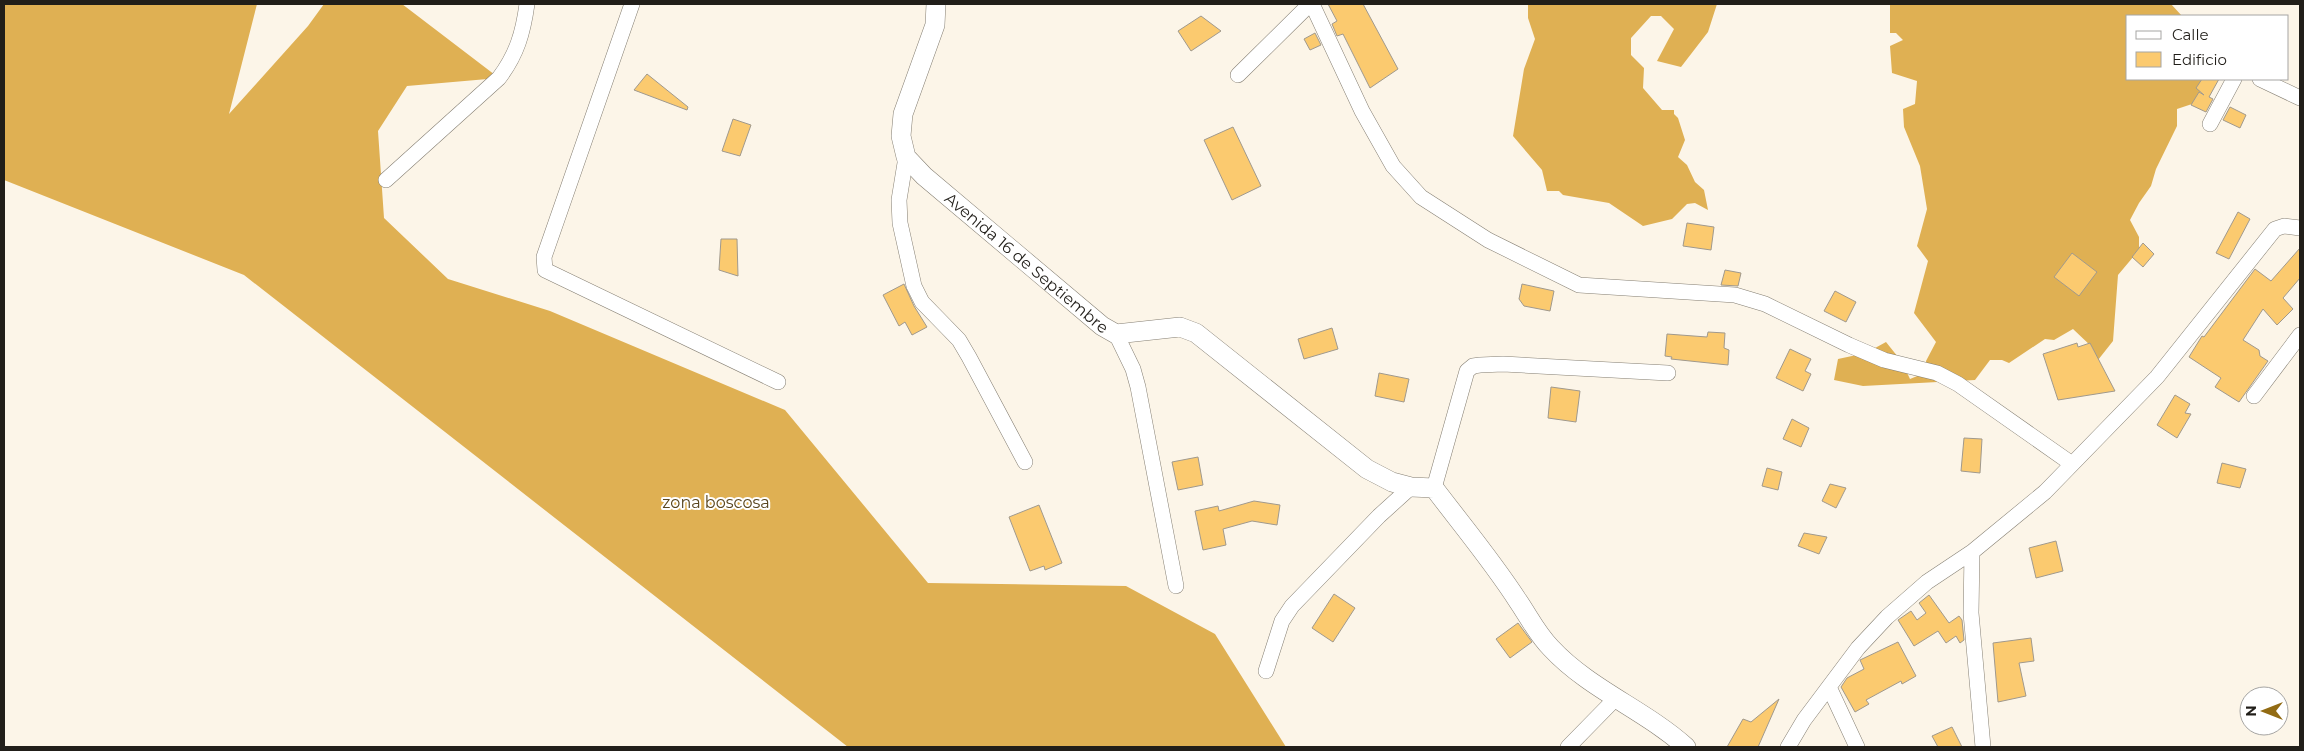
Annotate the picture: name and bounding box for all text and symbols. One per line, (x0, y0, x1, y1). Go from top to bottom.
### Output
legend (2126, 15, 2289, 80)
text: Calle (2172, 25, 2209, 44)
text: Edificio (2172, 50, 2227, 69)
street label: Avenida 16 de Septiembre (941, 189, 1111, 338)
park label: zona boscosa (662, 493, 770, 512)
north arrow (2239, 686, 2289, 736)
text: N (2242, 705, 2260, 717)

